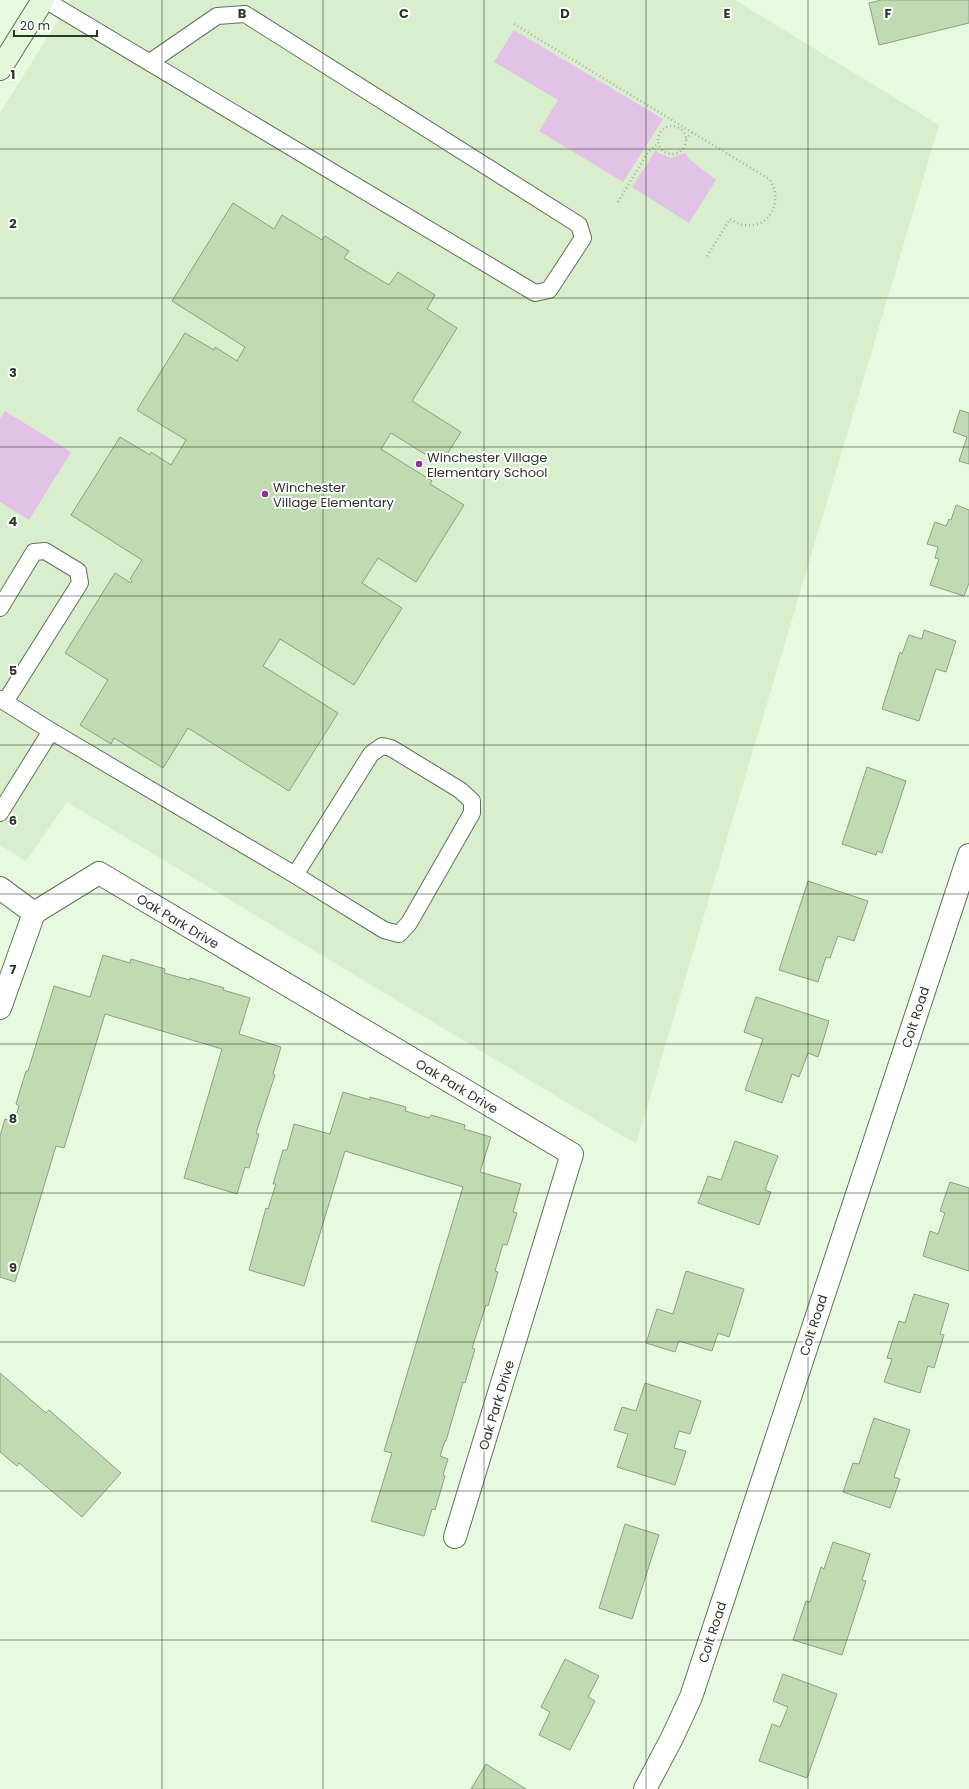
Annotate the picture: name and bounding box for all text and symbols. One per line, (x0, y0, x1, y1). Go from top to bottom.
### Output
text: B (238, 4, 247, 23)
text: C (399, 4, 409, 23)
text: D (560, 4, 570, 23)
text: E (723, 4, 731, 23)
text: F (884, 4, 892, 23)
scale bar (14, 12, 97, 38)
text: 20 m (20, 17, 50, 34)
text: 1 (11, 65, 15, 84)
text: 2 (9, 214, 17, 233)
text: 3 (9, 363, 17, 382)
place label: Winchester Village Elementary School (427, 448, 548, 482)
marker: Winchester Village Elementary School (414, 459, 424, 469)
place label: Winchester Village Elementary (273, 478, 395, 512)
marker: Winchester Village Elementary (260, 489, 270, 499)
text: 4 (9, 512, 18, 531)
text: 5 (9, 661, 17, 680)
text: 6 (9, 811, 17, 830)
street label: Oak Park Drive (133, 889, 223, 954)
text: 7 (10, 960, 17, 979)
street label: Colt Road (897, 984, 934, 1050)
street label: Oak Park Drive (412, 1054, 502, 1119)
text: 8 (9, 1109, 17, 1128)
text: 9 (9, 1258, 17, 1277)
street label: Colt Road (795, 1292, 832, 1358)
street label: Oak Park Drive (474, 1358, 519, 1452)
street label: Colt Road (694, 1599, 731, 1665)

